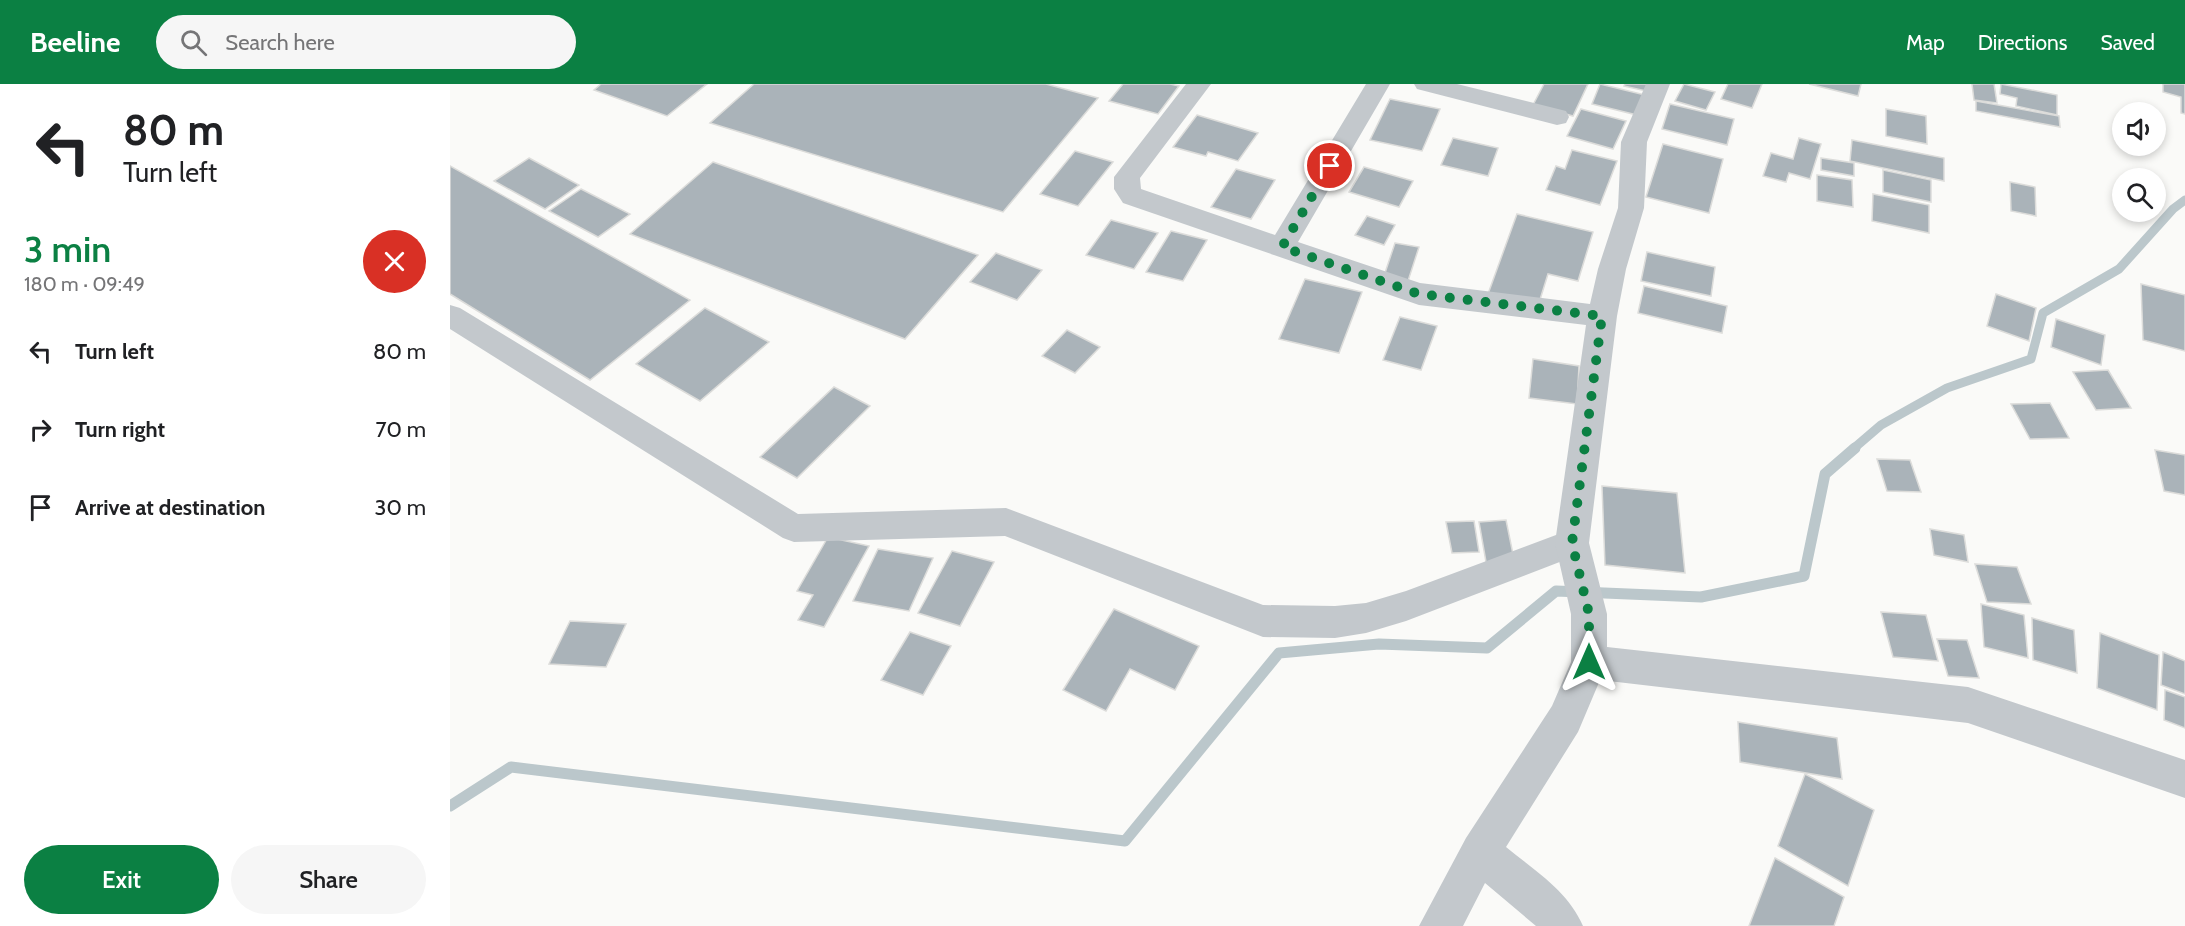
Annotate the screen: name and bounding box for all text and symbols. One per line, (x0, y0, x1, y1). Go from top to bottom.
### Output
search box (156, 15, 576, 69)
text: Beeline (30, 25, 120, 59)
icon: search (177, 26, 210, 59)
text: Search here (225, 29, 335, 56)
text: Map (1906, 30, 1945, 55)
text: Directions (1978, 30, 2067, 55)
text: Saved (2100, 30, 2155, 55)
map controls (2112, 102, 2166, 222)
button: sound (2112, 102, 2166, 156)
text: 80 m (123, 104, 224, 156)
icon: left (24, 108, 102, 186)
pin (1304, 140, 1355, 191)
icon: arrive (1313, 149, 1346, 182)
text: Turn left (123, 156, 217, 189)
button: search (2112, 168, 2166, 222)
text: 3 min (24, 227, 111, 271)
button: close (363, 230, 426, 293)
text: 180 m · 09:49 (24, 272, 145, 296)
icon: left (24, 335, 57, 368)
text: Turn left (75, 338, 154, 365)
text: 80 m (373, 338, 426, 365)
icon: right (24, 413, 57, 446)
text: Turn right (75, 416, 165, 443)
text: 70 m (376, 416, 426, 443)
icon: arrive (24, 491, 57, 524)
text: Arrive at destination (75, 494, 265, 521)
text: 30 m (374, 494, 426, 521)
position arrow (1557, 630, 1621, 694)
button: Exit (24, 845, 219, 914)
button: Share (231, 845, 426, 914)

